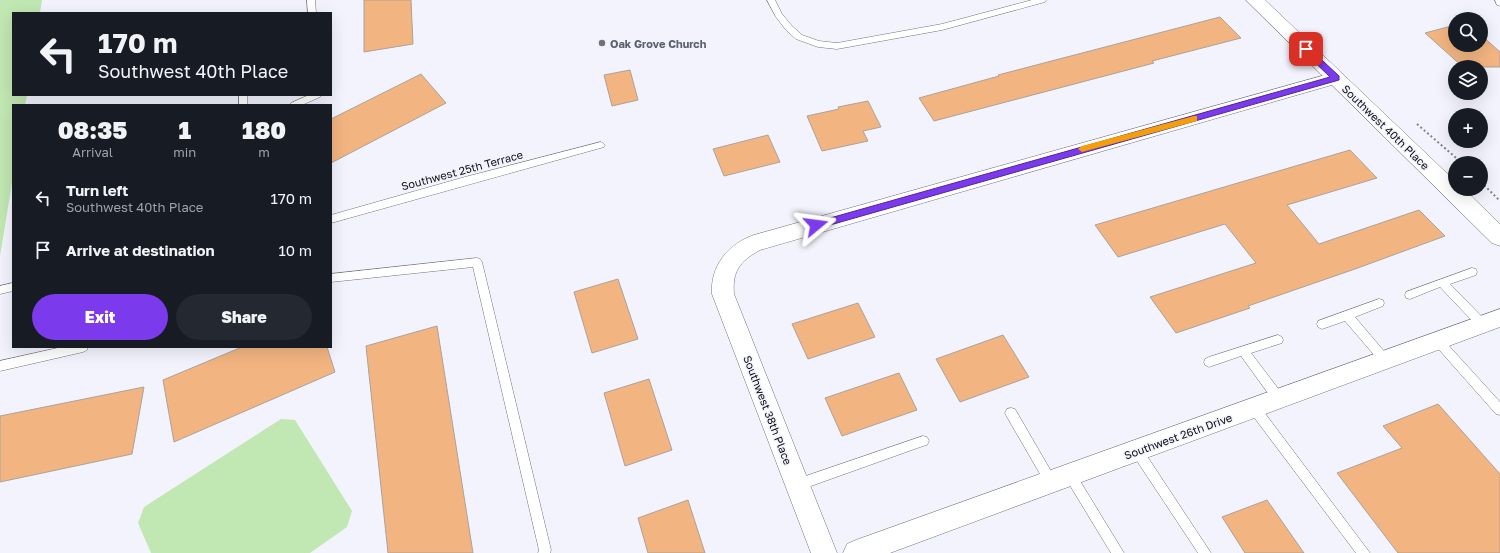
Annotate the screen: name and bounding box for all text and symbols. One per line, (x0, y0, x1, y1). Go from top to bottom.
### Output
map controls (1448, 12, 1488, 196)
button: search (1448, 12, 1488, 52)
text: 170 m (98, 26, 177, 59)
icon: left (32, 28, 84, 80)
pin (1289, 32, 1323, 66)
place label: Oak Grove Church (610, 37, 707, 50)
marker: Oak Grove Church (597, 38, 607, 48)
icon: arrive (1295, 38, 1317, 60)
text: Southwest 40th Place (98, 60, 288, 82)
button: layers (1448, 60, 1488, 100)
street label: Southwest 40th Place (1340, 82, 1432, 172)
button: + (1448, 108, 1488, 148)
text: 08:35 (58, 115, 127, 144)
text: 1 (178, 115, 191, 144)
text: 180 (242, 115, 286, 144)
text: Arrival (72, 144, 113, 160)
text: min (173, 144, 196, 160)
text: m (258, 144, 270, 160)
street label: Southwest 25th Terrace (400, 147, 524, 193)
button: − (1448, 156, 1488, 196)
text: Turn left (66, 181, 128, 199)
icon: left (32, 187, 54, 209)
text: 170 m (270, 189, 312, 207)
text: Southwest 40th Place (66, 199, 203, 215)
position arrow (795, 204, 837, 246)
icon: arrive (32, 239, 54, 261)
text: Arrive at destination (66, 241, 215, 259)
text: 10 m (278, 241, 312, 259)
button: Exit (32, 294, 168, 340)
button: Share (176, 294, 312, 340)
street label: Southwest 38th Place (741, 354, 795, 466)
street label: Southwest 26th Drive (1122, 410, 1234, 462)

